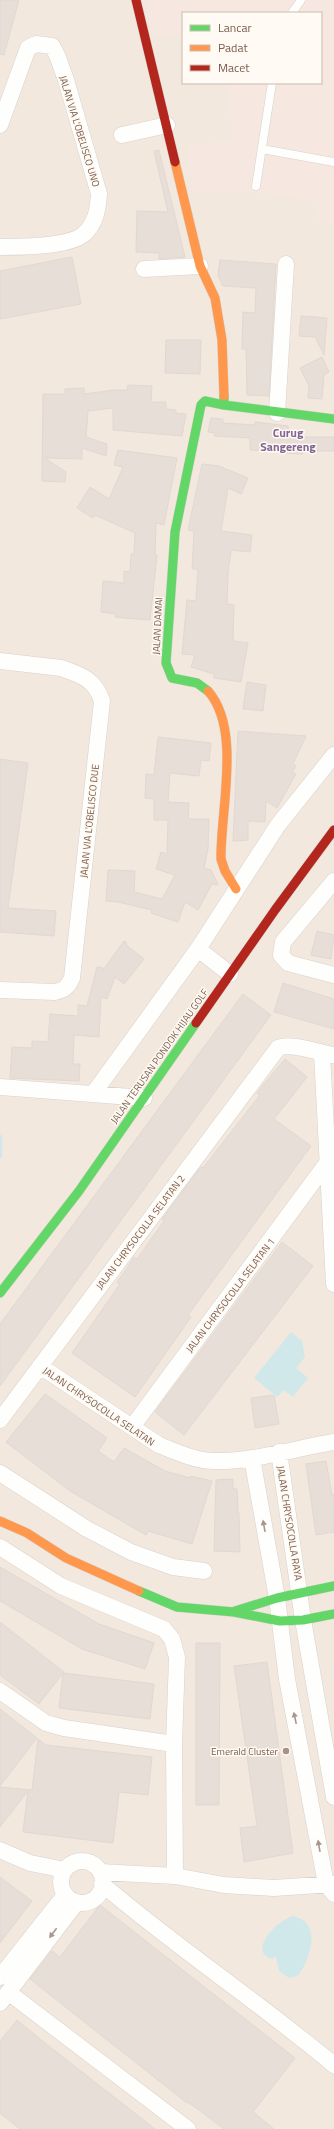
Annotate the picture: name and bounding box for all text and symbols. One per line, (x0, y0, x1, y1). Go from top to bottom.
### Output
legend (182, 12, 322, 84)
text: Lancar (218, 18, 252, 37)
text: Padat (218, 38, 248, 57)
text: Macet (218, 58, 250, 77)
street label: JALAN VIA L'OBELISCO UNO (55, 74, 104, 189)
district label: Curug Sangereng (260, 423, 316, 456)
street label: JALAN DAMAI (149, 597, 166, 655)
street label: JALAN VIA L'OBELISCO DUE (76, 763, 103, 879)
street label: JALAN TERUSAN PONDOK HIJAU GOLF (107, 986, 212, 1127)
street label: JALAN CHRYSOCOLLA SELATAN 2 (92, 1172, 189, 1293)
street label: JALAN CHRYSOCOLLA SELATAN 1 (182, 1235, 279, 1356)
street label: JALAN CHRYSOCOLLA SELATAN (40, 1363, 158, 1450)
street label: JALAN CHRYSOCOLLA RAYA (273, 1465, 306, 1582)
one-way arrow (261, 1520, 267, 1533)
one-way arrow (292, 1712, 298, 1724)
place label: Emerald Cluster (211, 1744, 279, 1759)
marker: Emerald Cluster (281, 1746, 291, 1756)
one-way arrow (316, 1840, 322, 1852)
one-way arrow (49, 1928, 57, 1939)

